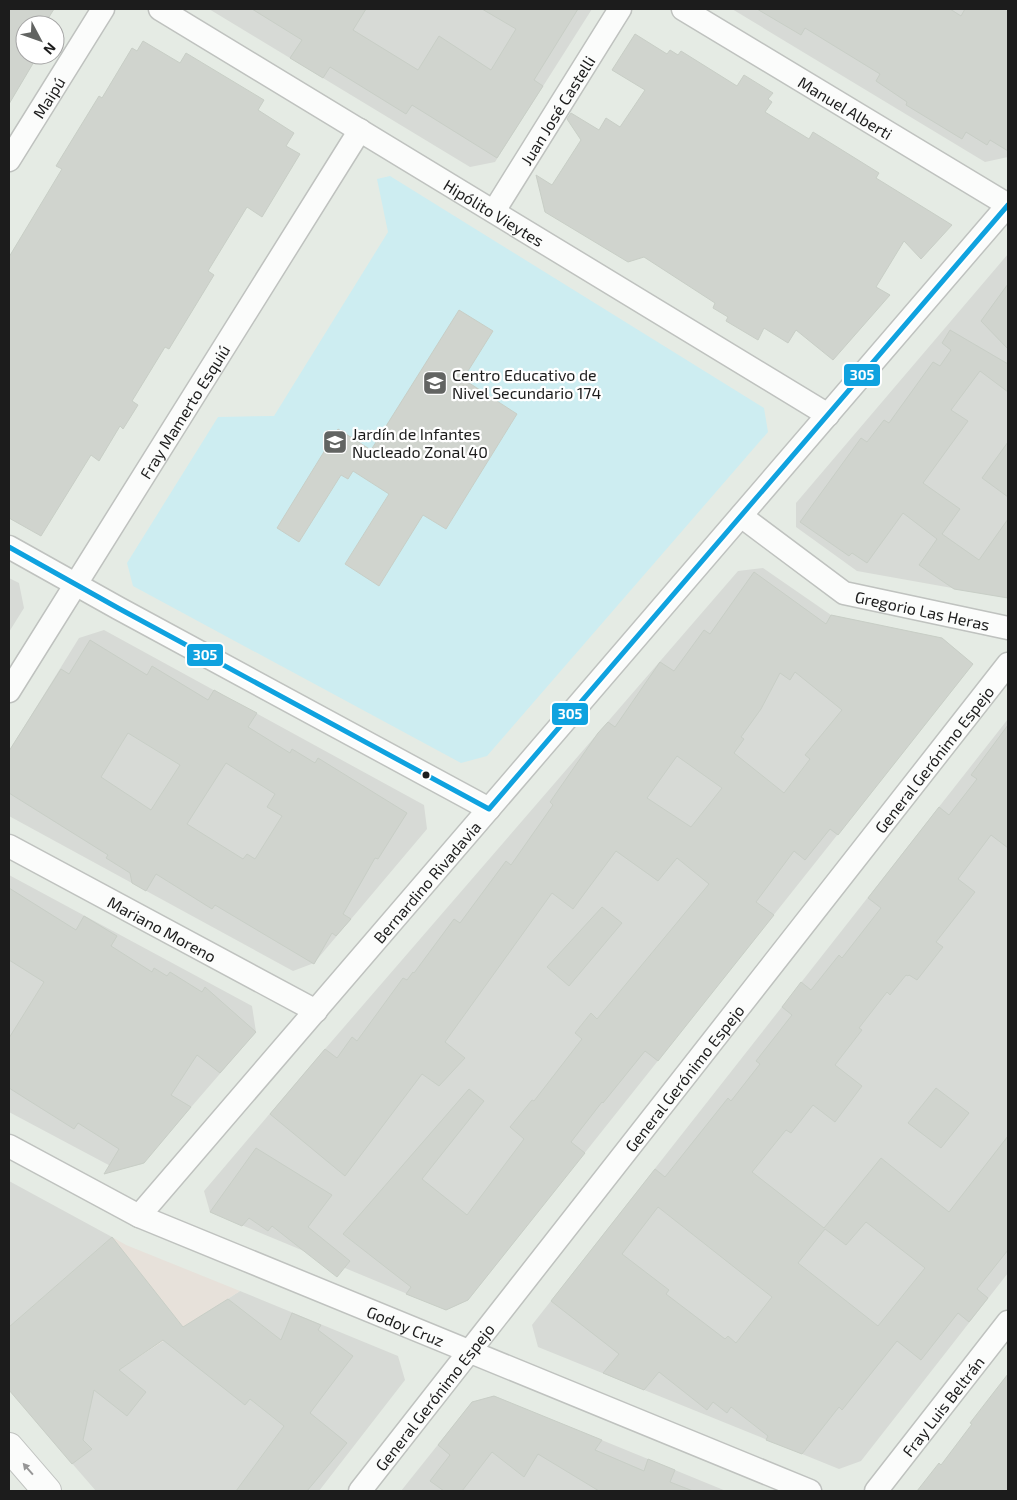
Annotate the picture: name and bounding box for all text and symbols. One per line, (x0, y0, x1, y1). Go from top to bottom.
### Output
north arrow (15, 15, 65, 65)
text: N (40, 39, 60, 58)
street label: Juan José Castelli (516, 52, 598, 168)
street label: Manuel Alberti (795, 72, 896, 143)
street label: Maipú (28, 73, 68, 121)
street label: Hipólito Vieytes (441, 174, 548, 250)
street label: Fray Mamerto Esquiú (135, 341, 233, 482)
line badge: 305 (843, 363, 881, 387)
place label: Centro Educativo de Nivel Secundario 174 (452, 365, 602, 402)
text: 305 (850, 366, 875, 383)
school or university icon: Centro Educativo de Nivel Secundario 174 (422, 370, 448, 396)
place label: Jardín de Infantes Nucleado Zonal 40 (352, 424, 488, 461)
school or university icon: Jardín de Infantes Nucleado Zonal 40 (322, 429, 348, 455)
street label: Gregorio Las Heras (854, 586, 992, 633)
line badge: 305 (186, 643, 224, 667)
text: 305 (193, 646, 218, 663)
street label: General Gerónimo Espejo (870, 682, 997, 836)
line badge: 305 (551, 702, 589, 726)
text: 305 (558, 705, 583, 722)
unlabelled marker (421, 770, 431, 780)
street label: Bernardino Rivadavia (369, 817, 484, 946)
street label: Mariano Moreno (105, 892, 220, 965)
street label: General Gerónimo Espejo (620, 1000, 747, 1155)
street label: Godoy Cruz (364, 1301, 447, 1350)
street label: General Gerónimo Espejo (370, 1319, 498, 1474)
street label: Fray Luis Beltrán (897, 1352, 988, 1460)
one-way arrow (22, 1464, 34, 1476)

